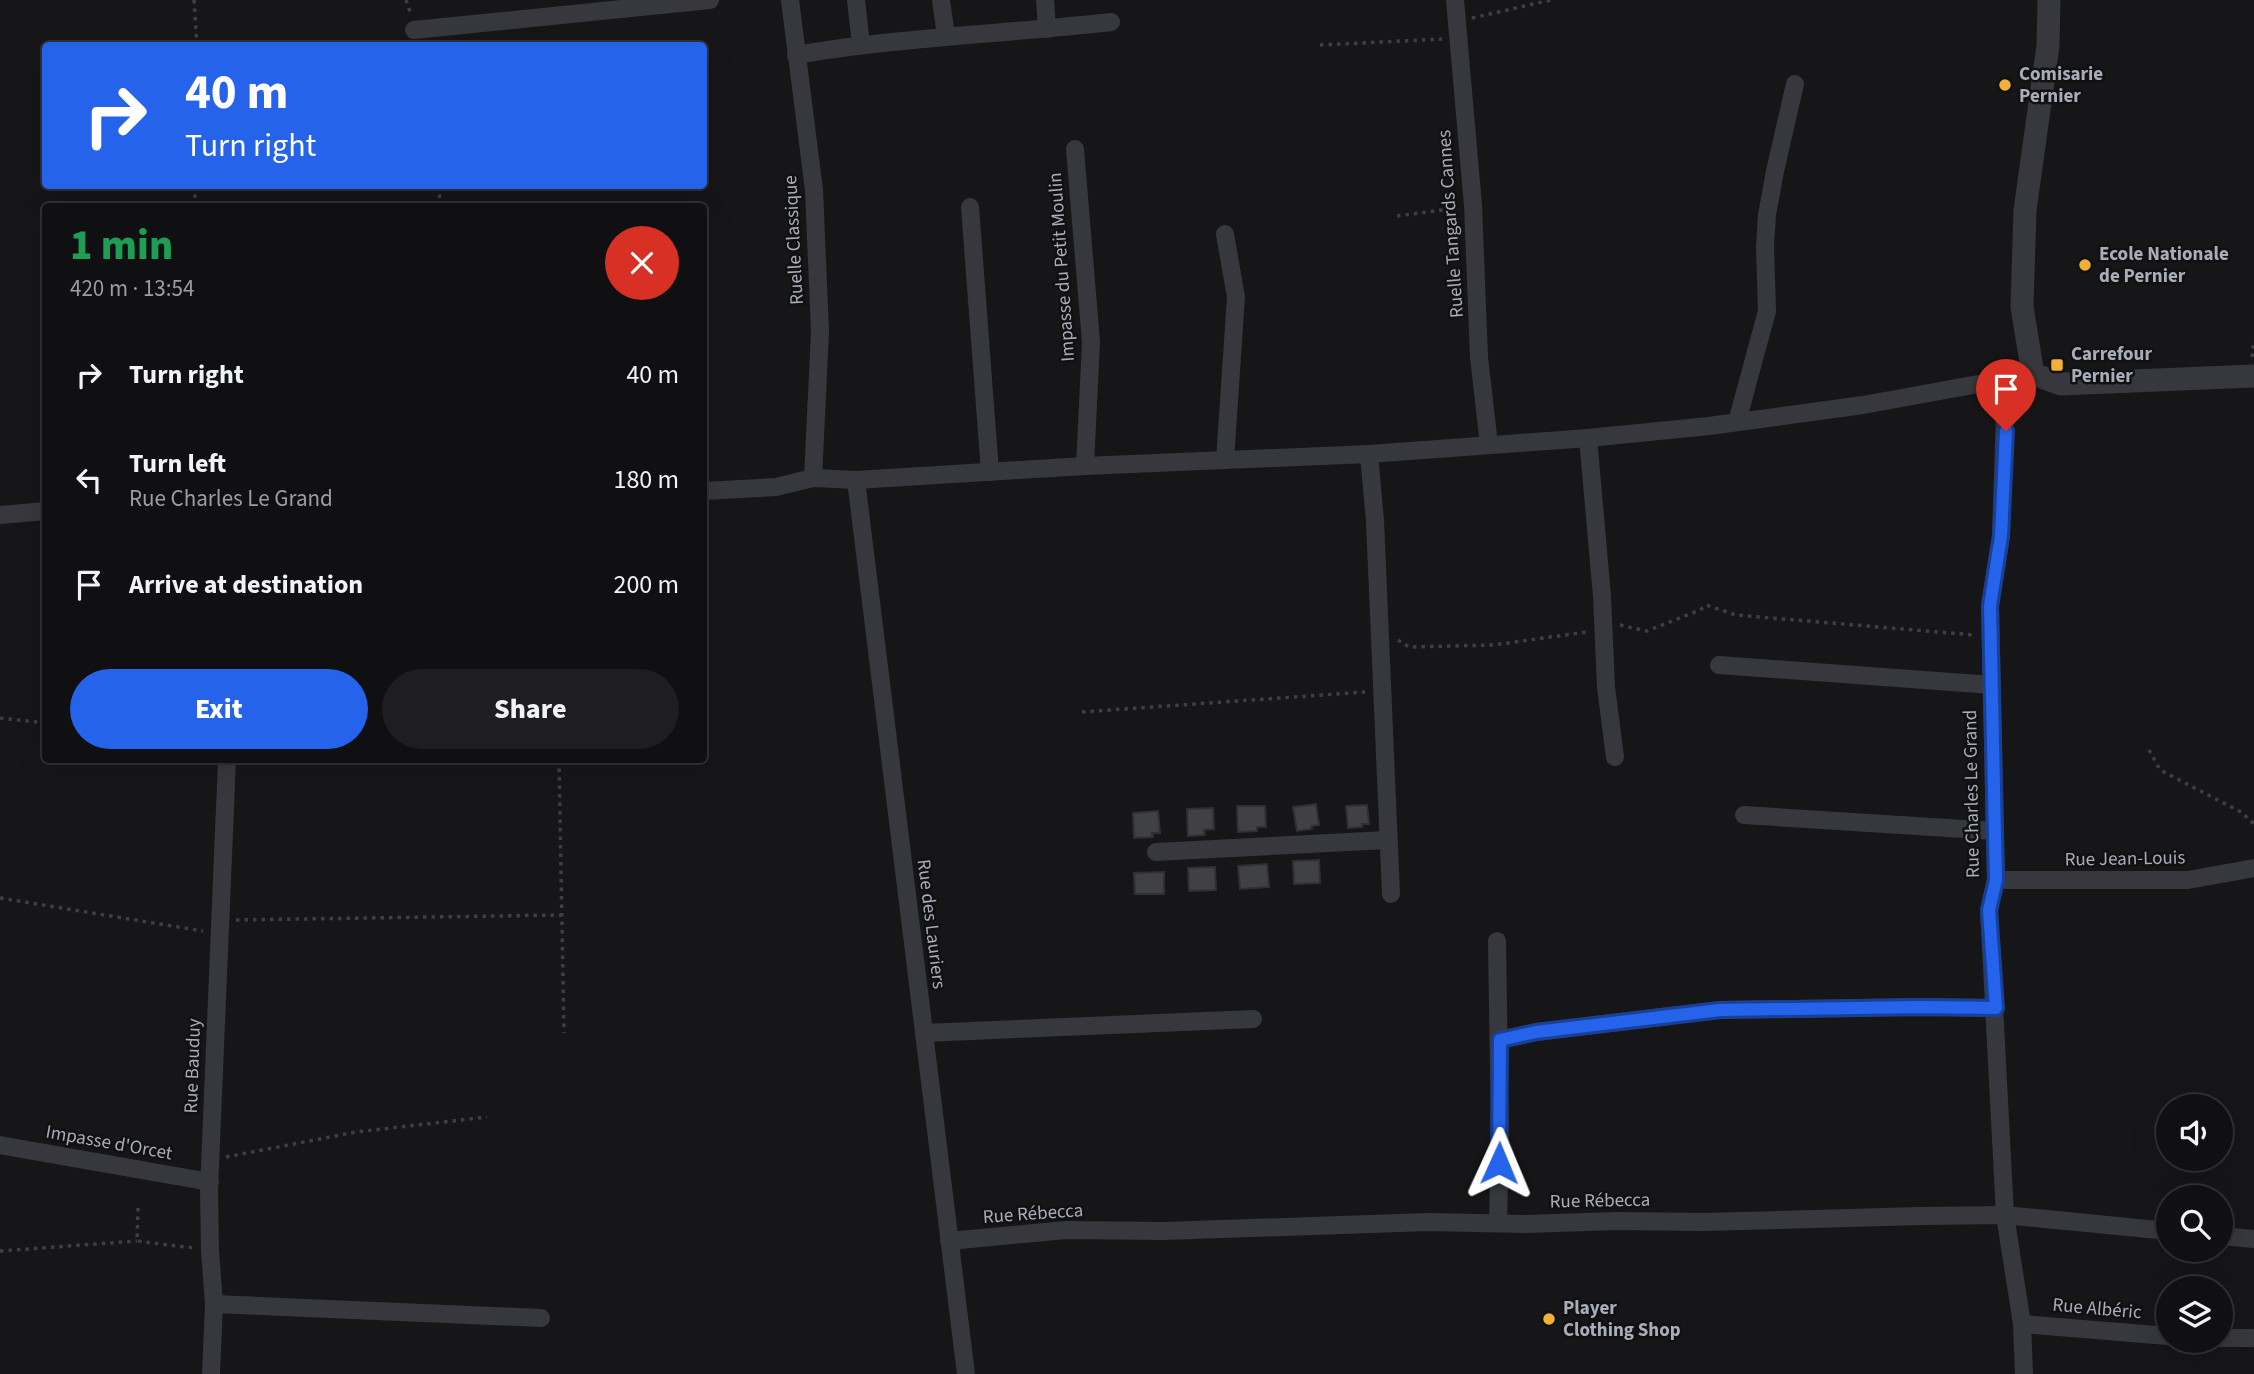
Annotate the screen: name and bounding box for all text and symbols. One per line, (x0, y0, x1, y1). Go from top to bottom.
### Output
text: 40 m (185, 58, 289, 128)
place label: Comisarie Pernier (2019, 61, 2103, 110)
icon: right (70, 70, 161, 161)
marker: Comisarie Pernier (1997, 77, 2013, 93)
text: Turn right (185, 123, 316, 169)
street label: Ruelle Tangards Cannes (1431, 129, 1471, 319)
street label: Impasse du Petit Moulin (1042, 171, 1082, 363)
street label: Ruelle Classique (777, 175, 811, 305)
text: 1 min (70, 216, 173, 276)
button: close (605, 226, 679, 300)
place label: Ecole Nationale de Pernier (2099, 241, 2229, 290)
marker: Ecole Nationale de Pernier (2077, 257, 2093, 273)
text: 420 m · 13:54 (70, 272, 194, 305)
place label: Carrefour Pernier (2071, 341, 2152, 390)
icon: right (70, 356, 108, 394)
text: Turn right (129, 356, 244, 393)
text: 40 m (626, 356, 679, 393)
marker: Carrefour Pernier (2049, 357, 2065, 373)
pin (1976, 359, 2036, 431)
icon: arrive (1987, 370, 2025, 408)
text: Turn left (129, 445, 226, 482)
icon: left (70, 461, 108, 499)
text: 180 m (613, 461, 679, 498)
text: Rue Charles Le Grand (129, 482, 333, 515)
icon: arrive (70, 566, 108, 604)
text: Arrive at destination (129, 566, 363, 603)
text: 200 m (613, 566, 679, 603)
button: Exit (70, 669, 368, 749)
button: Share (382, 669, 679, 749)
street label: Rue Charles Le Grand (1957, 710, 1987, 878)
street label: Rue Jean-Louis (2064, 844, 2186, 874)
street label: Rue des Lauriers (910, 858, 952, 990)
street label: Rue Bauduy (178, 1018, 208, 1114)
map controls (2156, 1094, 2233, 1353)
button: sound (2156, 1094, 2233, 1171)
street label: Impasse d'Orcet (44, 1119, 175, 1168)
position arrow (1462, 1126, 1536, 1200)
button: search (2156, 1185, 2233, 1262)
street label: Rue Rébecca (1549, 1187, 1651, 1215)
street label: Rue Rébecca (982, 1197, 1084, 1231)
button: layers (2156, 1276, 2233, 1353)
street label: Rue Albéric (2051, 1292, 2143, 1326)
place label: Player Clothing Shop (1563, 1295, 1681, 1344)
marker: Player Clothing Shop (1541, 1311, 1557, 1327)

